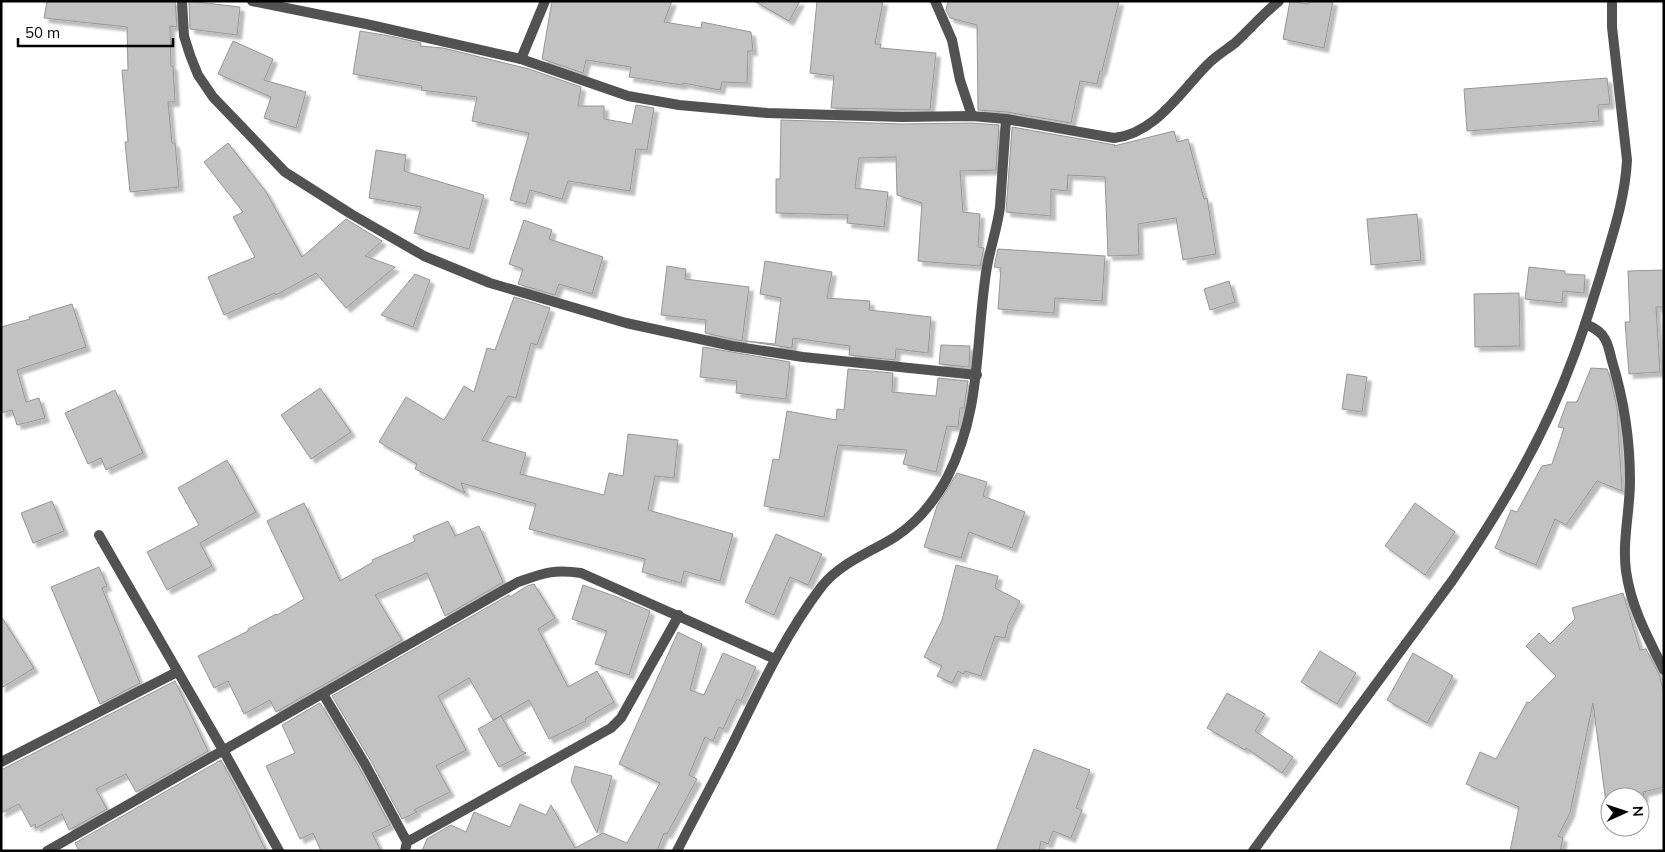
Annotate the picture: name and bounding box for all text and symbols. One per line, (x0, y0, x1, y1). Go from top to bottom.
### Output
scale bar (18, 15, 172, 47)
text: 50 m (25, 23, 60, 42)
north arrow (1600, 787, 1650, 837)
text: N (1629, 806, 1647, 817)

